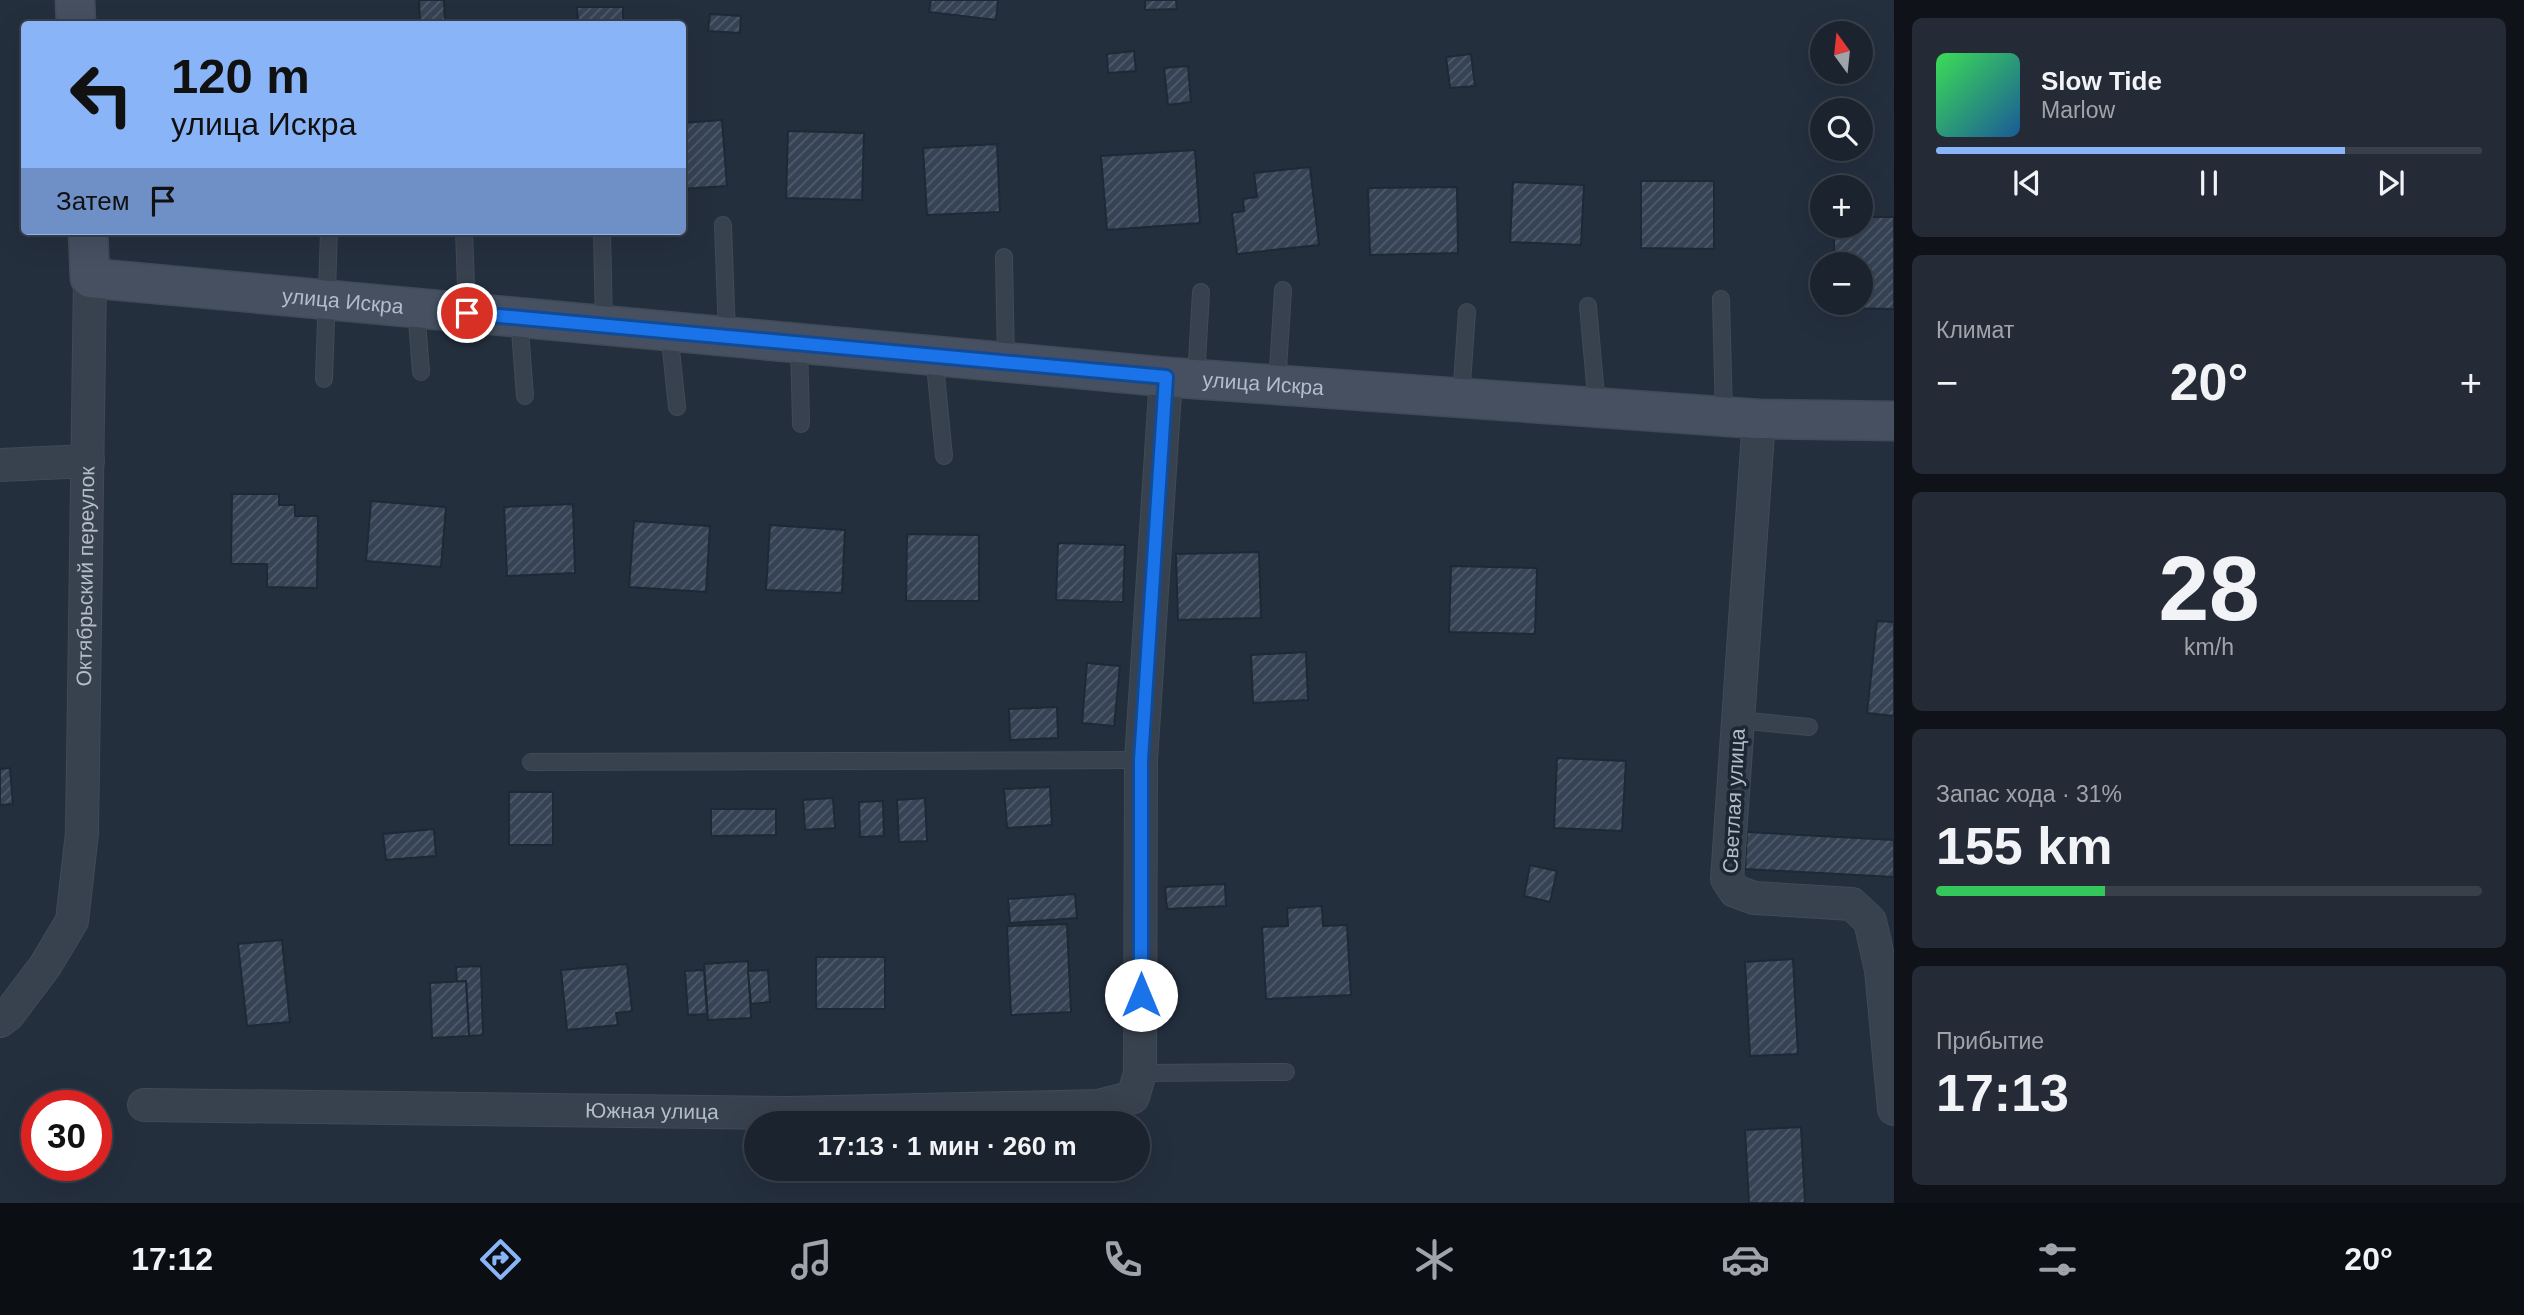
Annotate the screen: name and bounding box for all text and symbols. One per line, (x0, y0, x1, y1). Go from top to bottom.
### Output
north arrow (1810, 21, 1872, 84)
map controls (1810, 21, 1873, 315)
icon: left (56, 49, 147, 140)
text: 120 m (171, 49, 310, 103)
text: Slow Tide (2041, 66, 2162, 96)
text: Marlow (2041, 97, 2115, 123)
button: search (1810, 98, 1873, 161)
text: улица Искра (171, 106, 356, 142)
icon: previous (2008, 164, 2046, 202)
icon: pause (2190, 164, 2228, 202)
icon: next (2372, 164, 2410, 202)
button: + (1810, 175, 1873, 238)
icon: arrive (144, 182, 182, 220)
text: Затем (56, 186, 130, 216)
button: − (1810, 252, 1873, 315)
pin (437, 283, 497, 343)
street label: улица Искра (281, 284, 405, 318)
icon: arrive (448, 294, 486, 332)
text: Климат (1936, 317, 2014, 343)
text: 20° (2170, 353, 2248, 411)
text: − (1936, 362, 1958, 404)
text: + (2460, 362, 2482, 404)
street label: улица Искра (1202, 368, 1325, 399)
street label: Октябрьский переулок (72, 465, 98, 687)
text: 28 (2158, 538, 2260, 639)
text: km/h (2184, 634, 2234, 660)
street label: Светлая улица (1718, 728, 1749, 874)
text: Запас хода · 31% (1936, 781, 2122, 807)
text: 155 km (1936, 817, 2112, 875)
position arrow (1104, 958, 1178, 1032)
text: Прибытие (1936, 1028, 2044, 1054)
text: 17:13 (1936, 1064, 2069, 1122)
speed limit sign: 30 (21, 1090, 112, 1181)
street label: Южная улица (585, 1098, 719, 1123)
text: 17:13 · 1 мин · 260 m (817, 1131, 1077, 1161)
icon: directions (476, 1235, 525, 1284)
icon: music (787, 1235, 836, 1284)
icon: phone (1098, 1235, 1147, 1284)
icon: climate (1410, 1235, 1459, 1284)
icon: car (1721, 1235, 1770, 1284)
icon: filters (2033, 1235, 2082, 1284)
text: 17:12 (131, 1241, 213, 1277)
text: 20° (2344, 1241, 2393, 1277)

